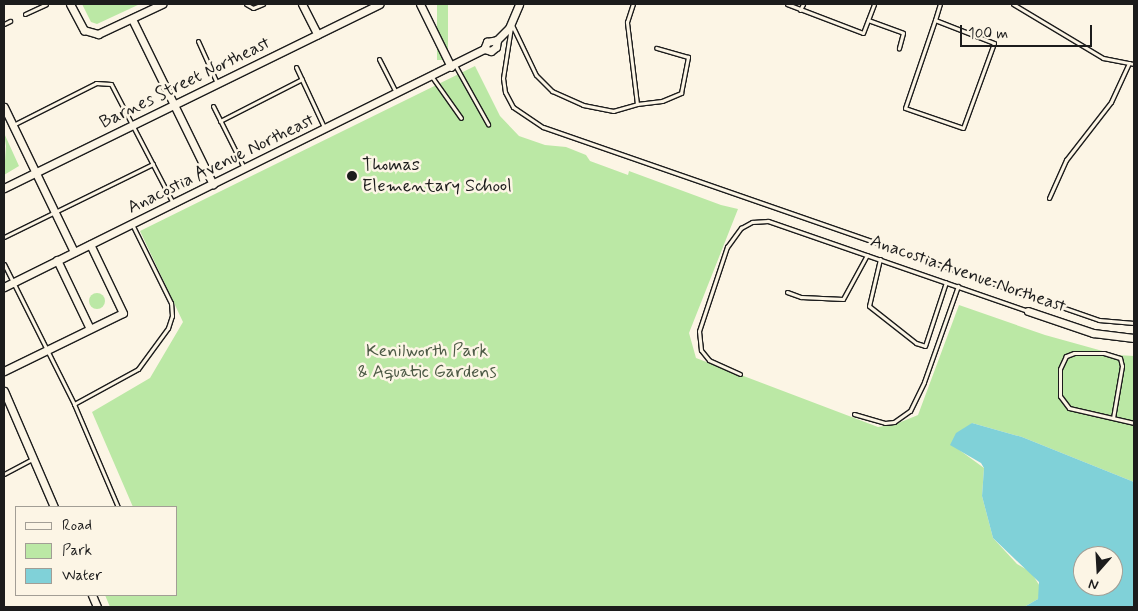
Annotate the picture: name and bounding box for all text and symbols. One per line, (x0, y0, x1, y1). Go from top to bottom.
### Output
scale bar (963, 15, 1096, 47)
text: 100 m (968, 24, 1008, 44)
street label: Barnes Street Northeast (94, 31, 276, 135)
street label: Anacostia Avenue Northeast (123, 109, 319, 219)
place label: Thomas Elementary School (362, 155, 512, 198)
marker: Thomas Elementary School (346, 170, 358, 182)
street label: Anacostia Avenue Northeast (866, 230, 1070, 318)
park label: Kenilworth Park & Aquatic Gardens (358, 341, 496, 384)
legend (15, 506, 178, 596)
text: Road (62, 516, 92, 536)
text: Park (62, 541, 92, 561)
north arrow (1073, 546, 1123, 596)
text: Water (62, 566, 102, 586)
text: N (1086, 574, 1101, 594)

